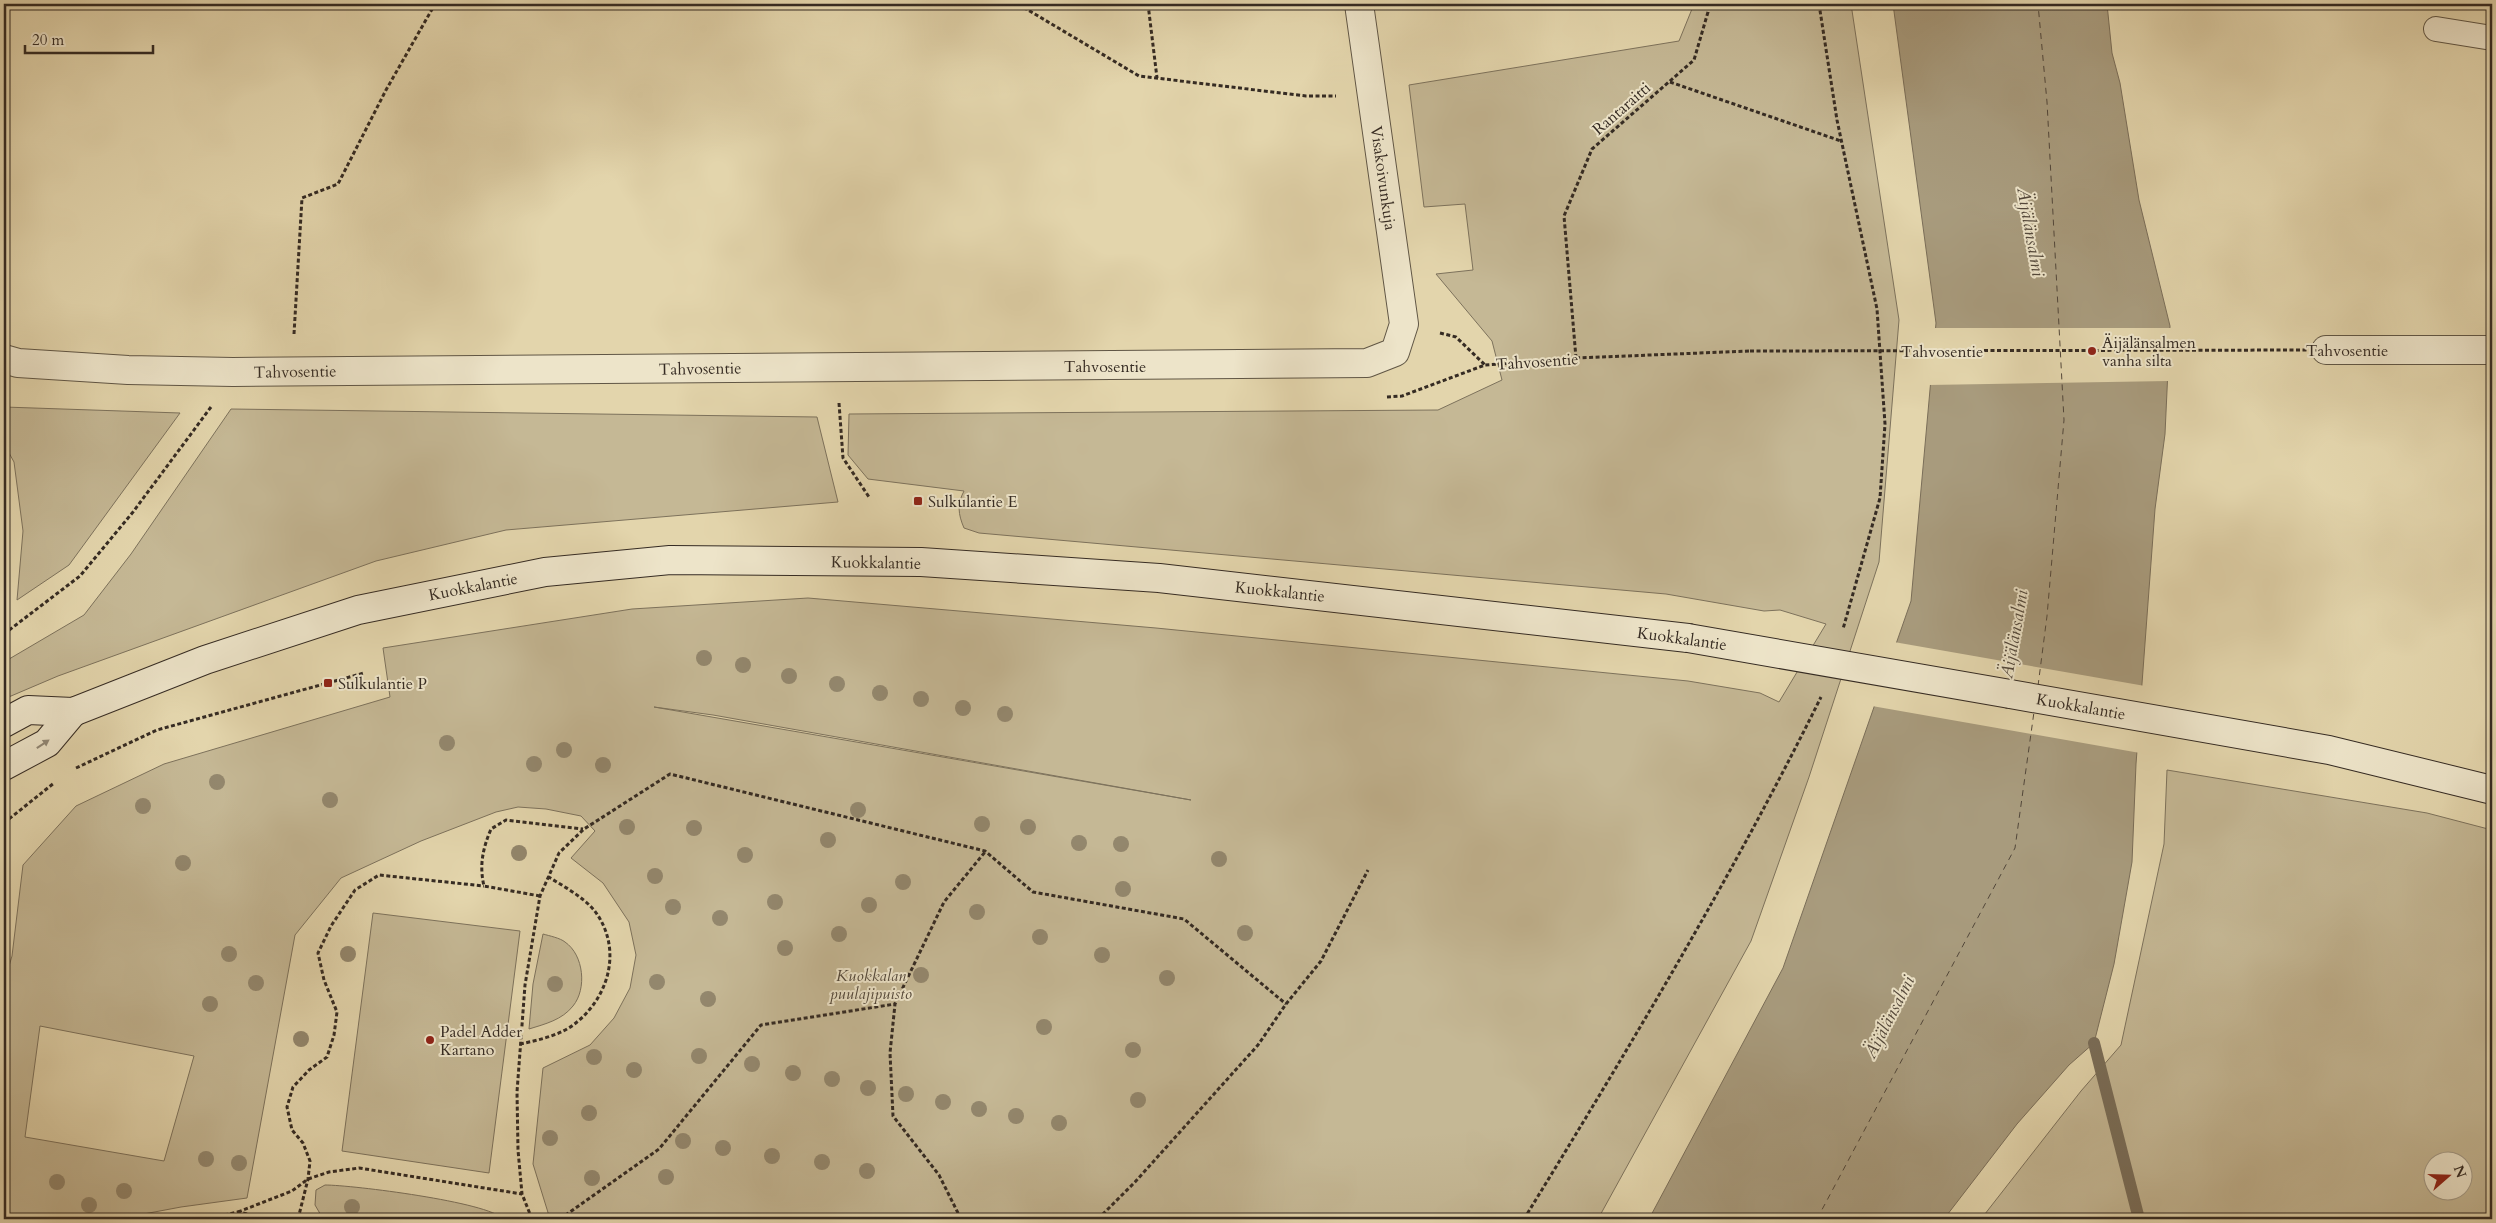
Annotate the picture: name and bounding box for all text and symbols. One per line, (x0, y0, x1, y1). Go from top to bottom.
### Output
scale bar (25, 22, 152, 54)
text: 20 m (32, 30, 64, 50)
street label: Rantaraitti (1588, 77, 1656, 140)
street label: Visakoivunkuja (1365, 125, 1401, 232)
water label: Äijälänsalmi (2010, 185, 2051, 280)
place label: Äijälänsalmen vanha silta (2102, 332, 2196, 372)
street label: Tahvosentie (2306, 340, 2388, 362)
street label: Tahvosentie (1901, 341, 1983, 363)
marker: Äijälänsalmen vanha silta (2086, 345, 2098, 357)
street label: Tahvosentie (1495, 348, 1579, 376)
street label: Tahvosentie (1064, 356, 1146, 378)
street label: Tahvosentie (658, 357, 742, 381)
street label: Tahvosentie (253, 360, 337, 384)
place label: Sulkulantie E (928, 491, 1017, 513)
marker: Sulkulantie E (912, 495, 924, 507)
street label: Kuokkalantie (831, 551, 921, 575)
street label: Kuokkalantie (427, 568, 520, 606)
street label: Kuokkalantie (1234, 576, 1326, 608)
water label: Äijälänsalmi (1994, 587, 2035, 681)
street label: Kuokkalantie (1636, 622, 1728, 656)
place label: Sulkulantie P (338, 673, 427, 695)
marker: Sulkulantie P (322, 677, 334, 689)
street label: Kuokkalantie (2034, 688, 2127, 726)
one-way arrow (36, 739, 49, 749)
park label: Kuokkalan puulajipuisto (828, 965, 912, 1005)
water label: Äijälänsalmi (1857, 971, 1921, 1064)
place label: Padel Adder Kartano (440, 1021, 522, 1061)
marker: Padel Adder Kartano (424, 1034, 436, 1046)
north arrow (2424, 1150, 2474, 1200)
text: N (2449, 1163, 2471, 1181)

